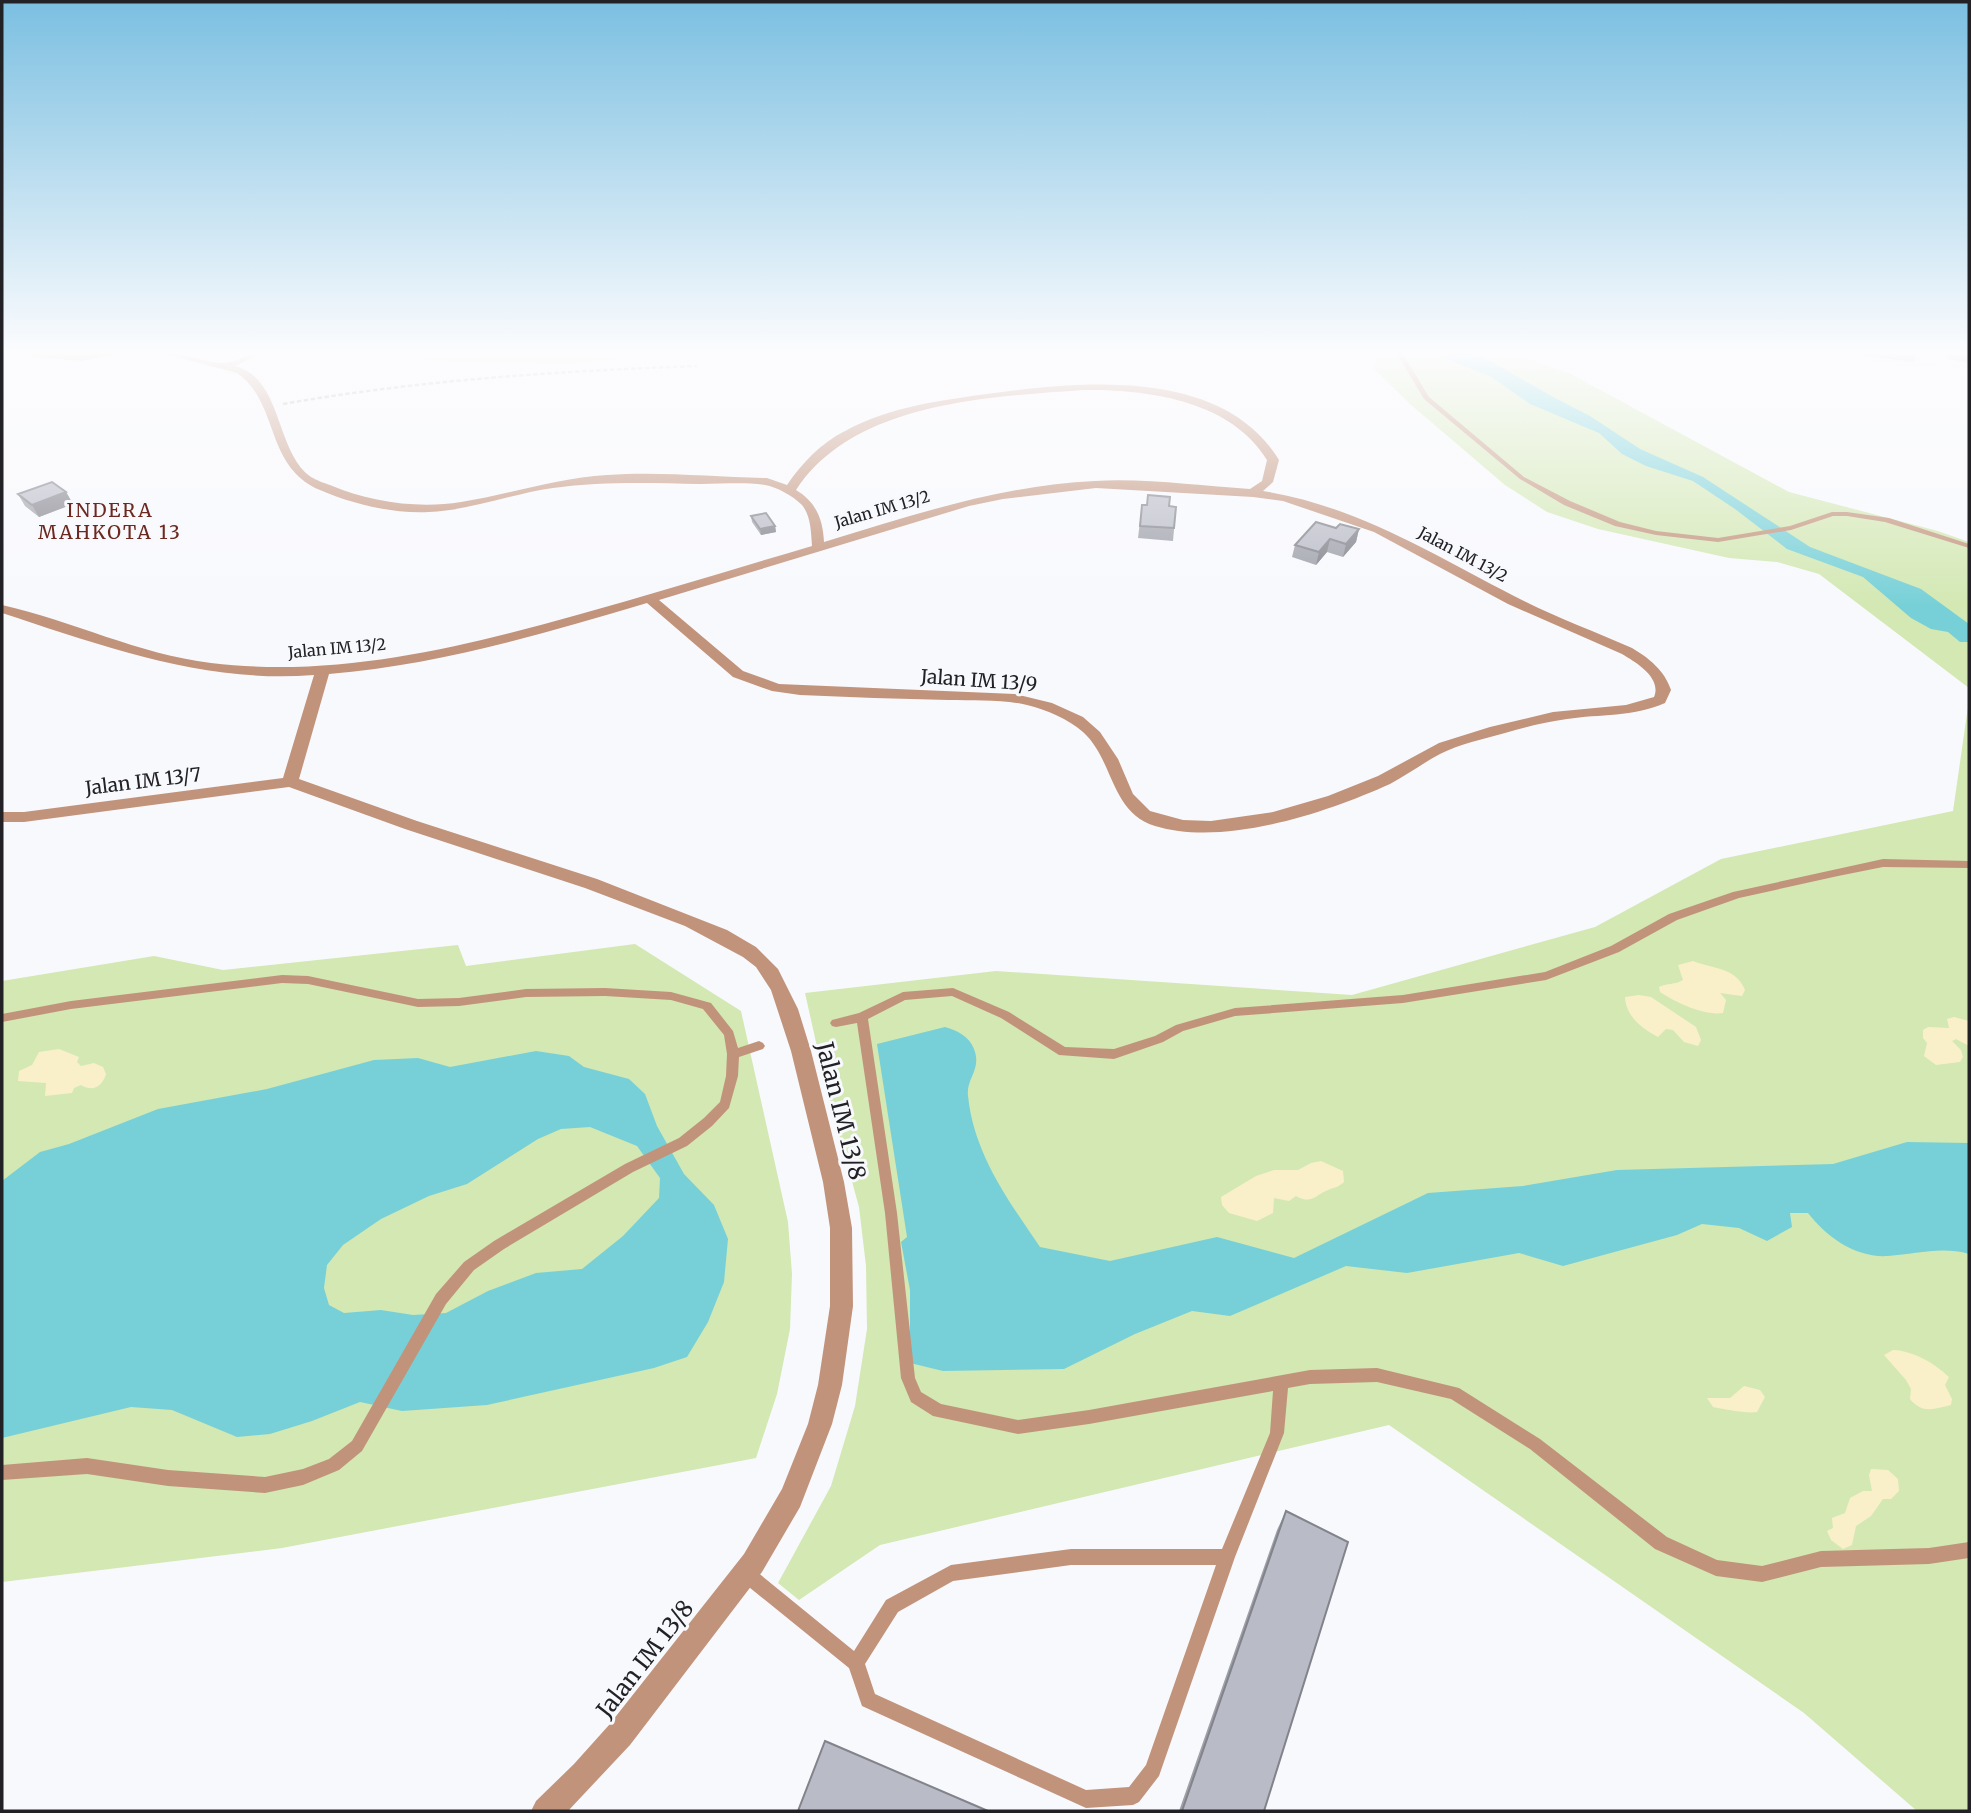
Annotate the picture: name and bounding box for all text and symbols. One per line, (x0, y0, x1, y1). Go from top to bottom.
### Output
street label: Jalan IM 13/2 (831, 486, 932, 532)
district label: INDERA MAHKOTA 13 (38, 498, 182, 544)
street label: Jalan IM 13/2 (1414, 522, 1511, 586)
street label: Jalan IM 13/2 (286, 634, 387, 662)
street label: Jalan IM 13/9 (919, 664, 1038, 696)
street label: Jalan IM 13/7 (83, 762, 202, 800)
street label: Jalan IM 13/8 (810, 1038, 873, 1183)
street label: Jalan IM 13/8 (589, 1594, 699, 1724)

